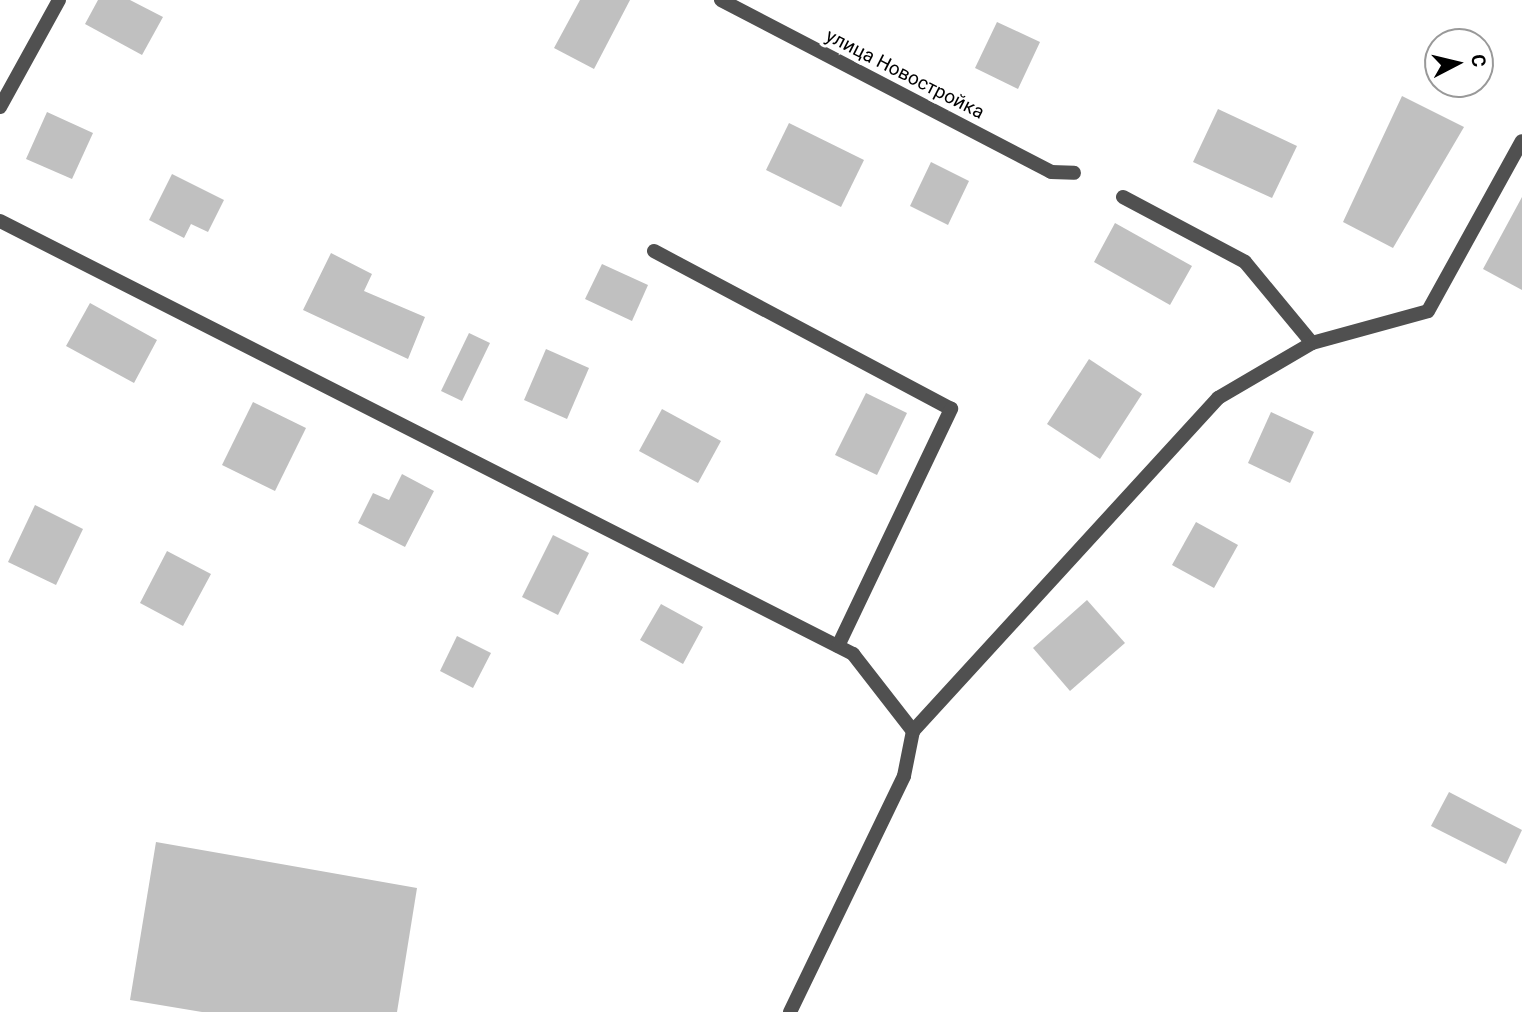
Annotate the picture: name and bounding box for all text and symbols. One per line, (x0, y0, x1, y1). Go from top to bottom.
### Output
street label: улица Новостройка (822, 24, 988, 124)
north arrow (1424, 28, 1494, 98)
text: С (1466, 53, 1491, 68)

